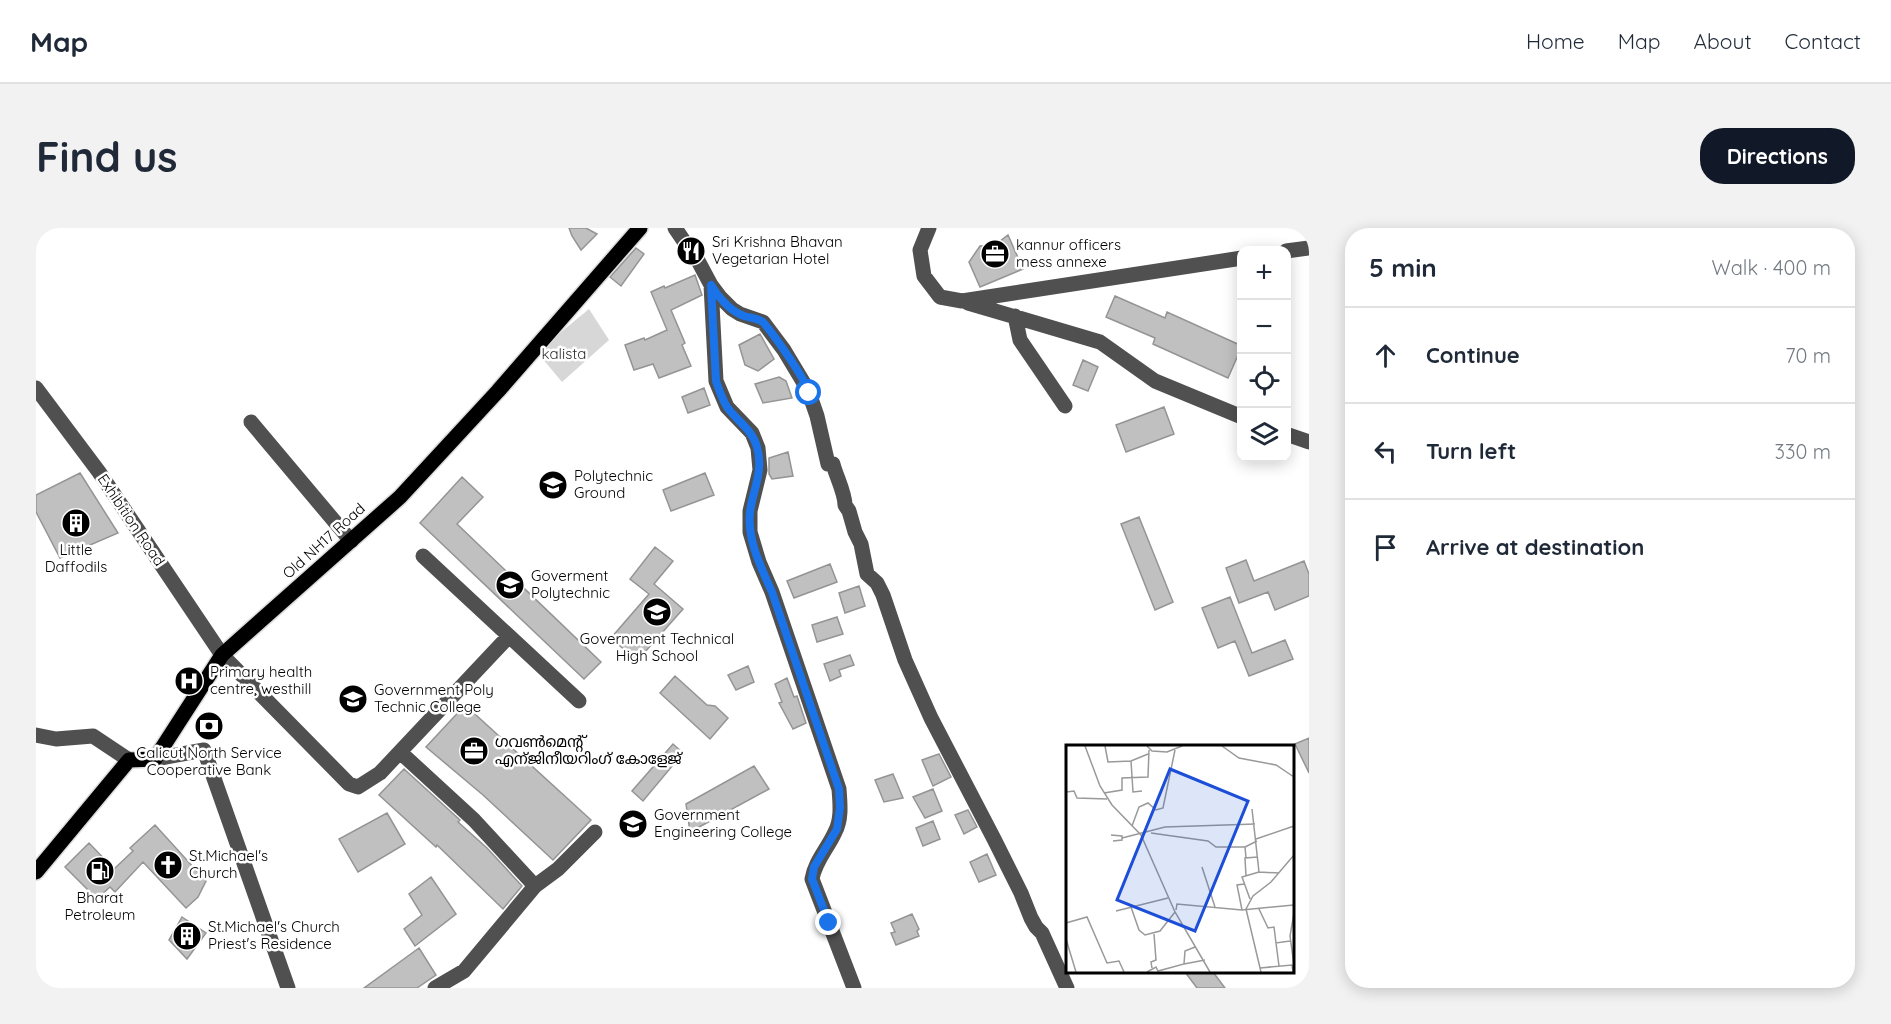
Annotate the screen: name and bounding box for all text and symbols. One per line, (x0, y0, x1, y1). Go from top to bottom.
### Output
text: Map (30, 24, 88, 59)
text: Home (1526, 28, 1585, 54)
text: Map (1618, 28, 1661, 54)
text: About (1694, 28, 1752, 54)
text: Contact (1785, 28, 1861, 54)
button: Directions (1700, 128, 1855, 184)
text: Find us (36, 130, 178, 183)
place label: Sri Krishna Bhavan Vegetarian Hotel (712, 232, 843, 268)
restaurant icon: Sri Krishna Bhavan Vegetarian Hotel (675, 235, 707, 267)
place label: kannur officers mess annexe (1016, 235, 1121, 271)
office icon: kannur officers mess annexe (979, 238, 1011, 270)
map controls (1237, 246, 1291, 462)
button: + (1237, 246, 1291, 300)
text: 5 min (1369, 251, 1437, 284)
text: Walk · 400 m (1712, 255, 1831, 280)
button: − (1237, 300, 1291, 354)
icon: ahead (1369, 339, 1402, 372)
text: Continue (1426, 341, 1520, 369)
text: 70 m (1785, 343, 1831, 368)
park label: kalista (542, 344, 586, 363)
button: locate (1237, 354, 1291, 408)
route start (795, 379, 821, 405)
button: layers (1237, 408, 1291, 462)
icon: left (1369, 435, 1402, 468)
text: Turn left (1426, 437, 1516, 465)
text: 330 m (1774, 439, 1831, 464)
place label: Polytechnic Ground (574, 466, 653, 502)
school or university icon: Polytechnic Ground (537, 469, 569, 501)
street label: Exhibition Road (94, 470, 169, 569)
street label: Old NH17 Road (279, 499, 369, 583)
building icon: Little Daffodils (60, 507, 92, 539)
icon: arrive (1369, 531, 1402, 564)
text: Arrive at destination (1426, 533, 1644, 561)
place label: Little Daffodils (45, 540, 107, 576)
place label: Goverment Polytechnic (531, 566, 610, 602)
school or university icon: Goverment Polytechnic (494, 569, 526, 601)
school or university icon: Government Technical High School (641, 596, 673, 628)
place label: Government Technical High School (580, 629, 734, 665)
place label: Primary health centre, westhill (210, 662, 312, 698)
hospital icon: Primary health centre, westhill (173, 665, 205, 697)
place label: Government Poly Technic College (374, 680, 494, 716)
school or university icon: Government Poly Technic College (337, 683, 369, 715)
bank icon: Calicut North Service Cooperative Bank (193, 710, 225, 742)
place label: ഗവൺമെന്റ് എന്ജിനീയറിംഗ് കോളേജ് (495, 732, 684, 768)
office icon: ഗവൺമെന്റ് എന്ജിനീയറിംഗ് കോളേജ് (458, 735, 490, 767)
place label: Calicut North Service Cooperative Bank (136, 743, 282, 779)
inset map (1066, 745, 1294, 973)
place label: Government Engineering College (654, 805, 792, 841)
school or university icon: Government Engineering College (617, 808, 649, 840)
place label: St.Michael's Church (189, 846, 268, 882)
church icon: St.Michael's Church (152, 849, 184, 881)
fuel station icon: Bharat Petroleum (84, 855, 116, 887)
place label: Bharat Petroleum (65, 888, 135, 924)
route end (815, 909, 841, 935)
place label: St.Michael's Church Priest's Residence (208, 917, 340, 953)
building icon: St.Michael's Church Priest's Residence (171, 920, 203, 952)

